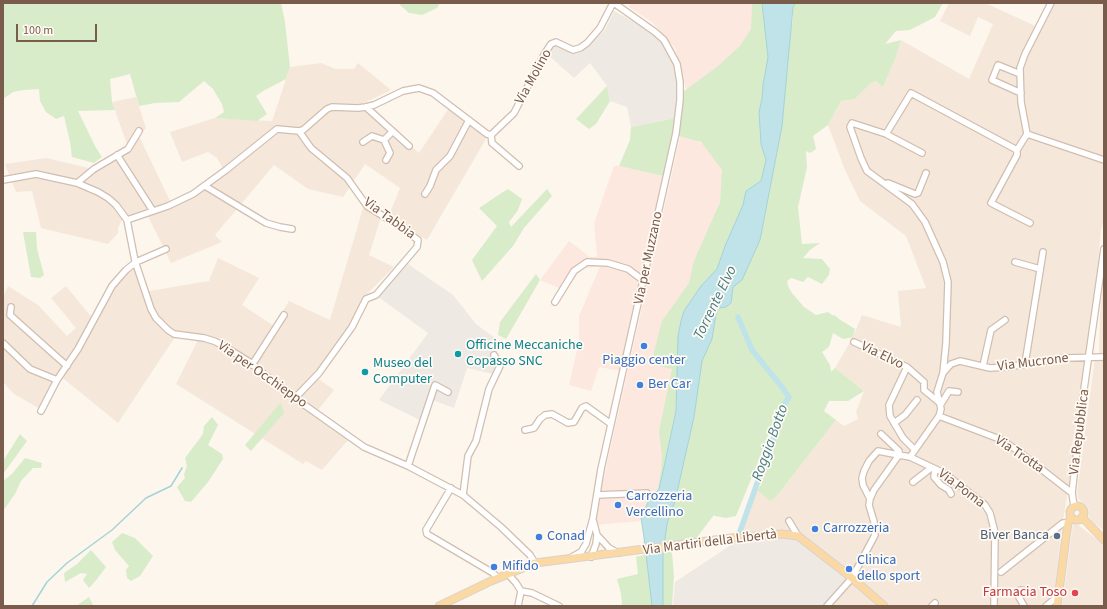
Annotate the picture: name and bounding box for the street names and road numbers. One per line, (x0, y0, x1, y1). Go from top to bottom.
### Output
street label: Via Molino (512, 46, 556, 108)
street label: Via Tabbia (360, 195, 418, 243)
street label: Via per Muzzano (631, 210, 667, 306)
street label: Via per Occhieppo (214, 338, 310, 412)
street label: Via Elvo (858, 338, 906, 374)
street label: Via Mucrone (996, 350, 1070, 376)
street label: Via Repubblica (1066, 388, 1094, 476)
street label: Via Trotta (991, 433, 1047, 477)
street label: Via Poma (934, 466, 988, 512)
street label: Via Martiri della Libertà (642, 526, 778, 560)

